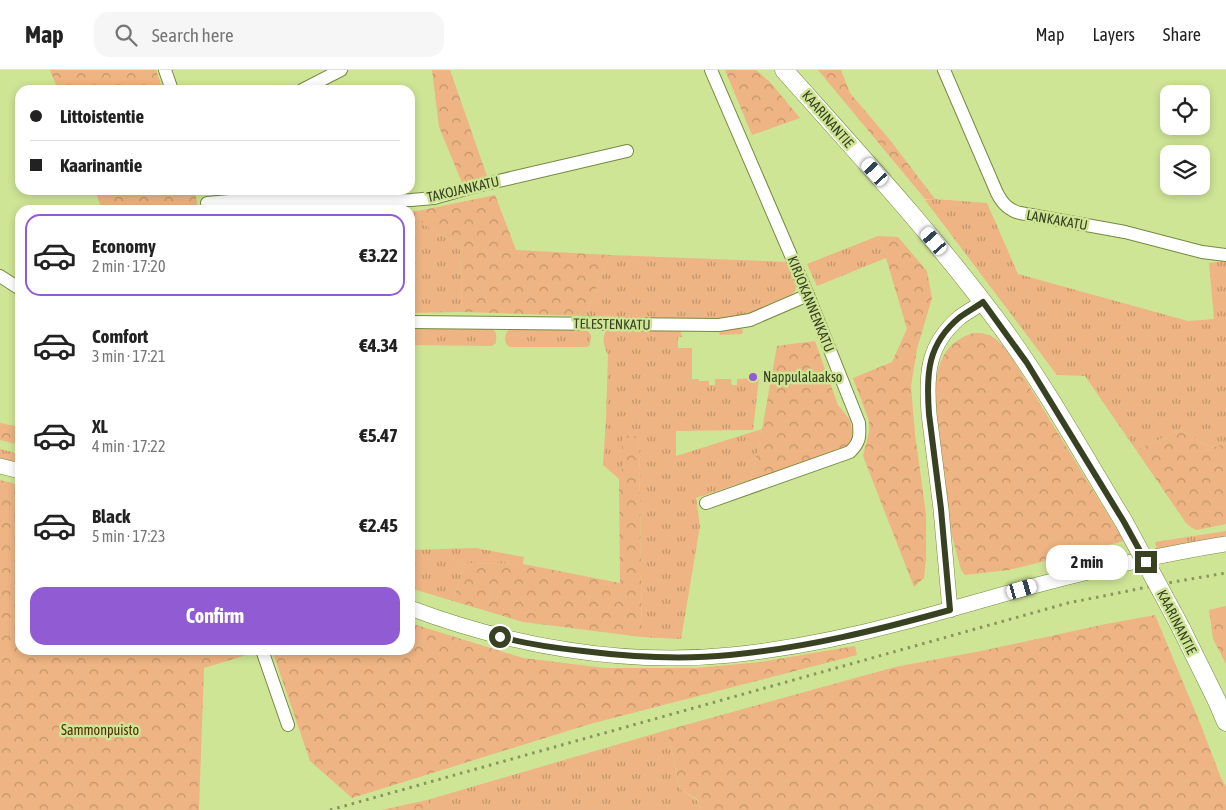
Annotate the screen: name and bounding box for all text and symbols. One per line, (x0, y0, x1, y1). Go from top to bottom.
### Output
search box (94, 12, 444, 57)
text: Map (25, 21, 64, 48)
icon: search (112, 21, 140, 49)
text: Search here (152, 24, 234, 46)
text: Map (1035, 24, 1064, 45)
text: Layers (1092, 24, 1135, 45)
text: Share (1163, 24, 1201, 45)
map controls (1160, 85, 1210, 195)
button: locate (1160, 85, 1210, 135)
street label: KAARINANTIE (799, 87, 857, 151)
text: Littoistentie (60, 105, 144, 127)
button: layers (1160, 145, 1210, 195)
text: Kaarinantie (60, 154, 142, 176)
car (859, 156, 890, 188)
street label: TAKOJANKATU (425, 173, 501, 205)
street label: LANKAKATU (1025, 207, 1089, 233)
car (918, 225, 949, 257)
icon: car (32, 233, 77, 278)
text: Economy (92, 235, 156, 257)
text: €3.22 (359, 244, 398, 266)
street label: KIRJOKANNENKATU (784, 254, 838, 354)
text: 2 min · 17:20 (92, 257, 165, 275)
street label: TELESTENKATU (573, 315, 651, 333)
icon: car (32, 323, 77, 368)
text: Comfort (92, 325, 148, 347)
text: €4.34 (359, 334, 398, 356)
text: 3 min · 17:21 (92, 347, 165, 365)
place label: Nappulalaakso (763, 369, 842, 385)
marker: Nappulalaakso (747, 371, 759, 383)
icon: car (32, 413, 77, 458)
text: XL (92, 415, 108, 437)
text: €5.47 (359, 424, 398, 446)
text: 4 min · 17:22 (92, 437, 165, 455)
icon: car (32, 503, 77, 548)
text: Black (92, 505, 130, 527)
text: €2.45 (359, 514, 398, 536)
text: 5 min · 17:23 (92, 527, 165, 545)
callout: 2 min (1046, 544, 1128, 580)
route end (1135, 551, 1157, 573)
text: 2 min (1071, 553, 1103, 571)
car (1005, 578, 1038, 600)
button: Confirm (30, 587, 400, 645)
street label: KAARINANTIE (1154, 587, 1200, 657)
route start (489, 626, 511, 648)
park label: Sammonpuisto (61, 722, 139, 738)

